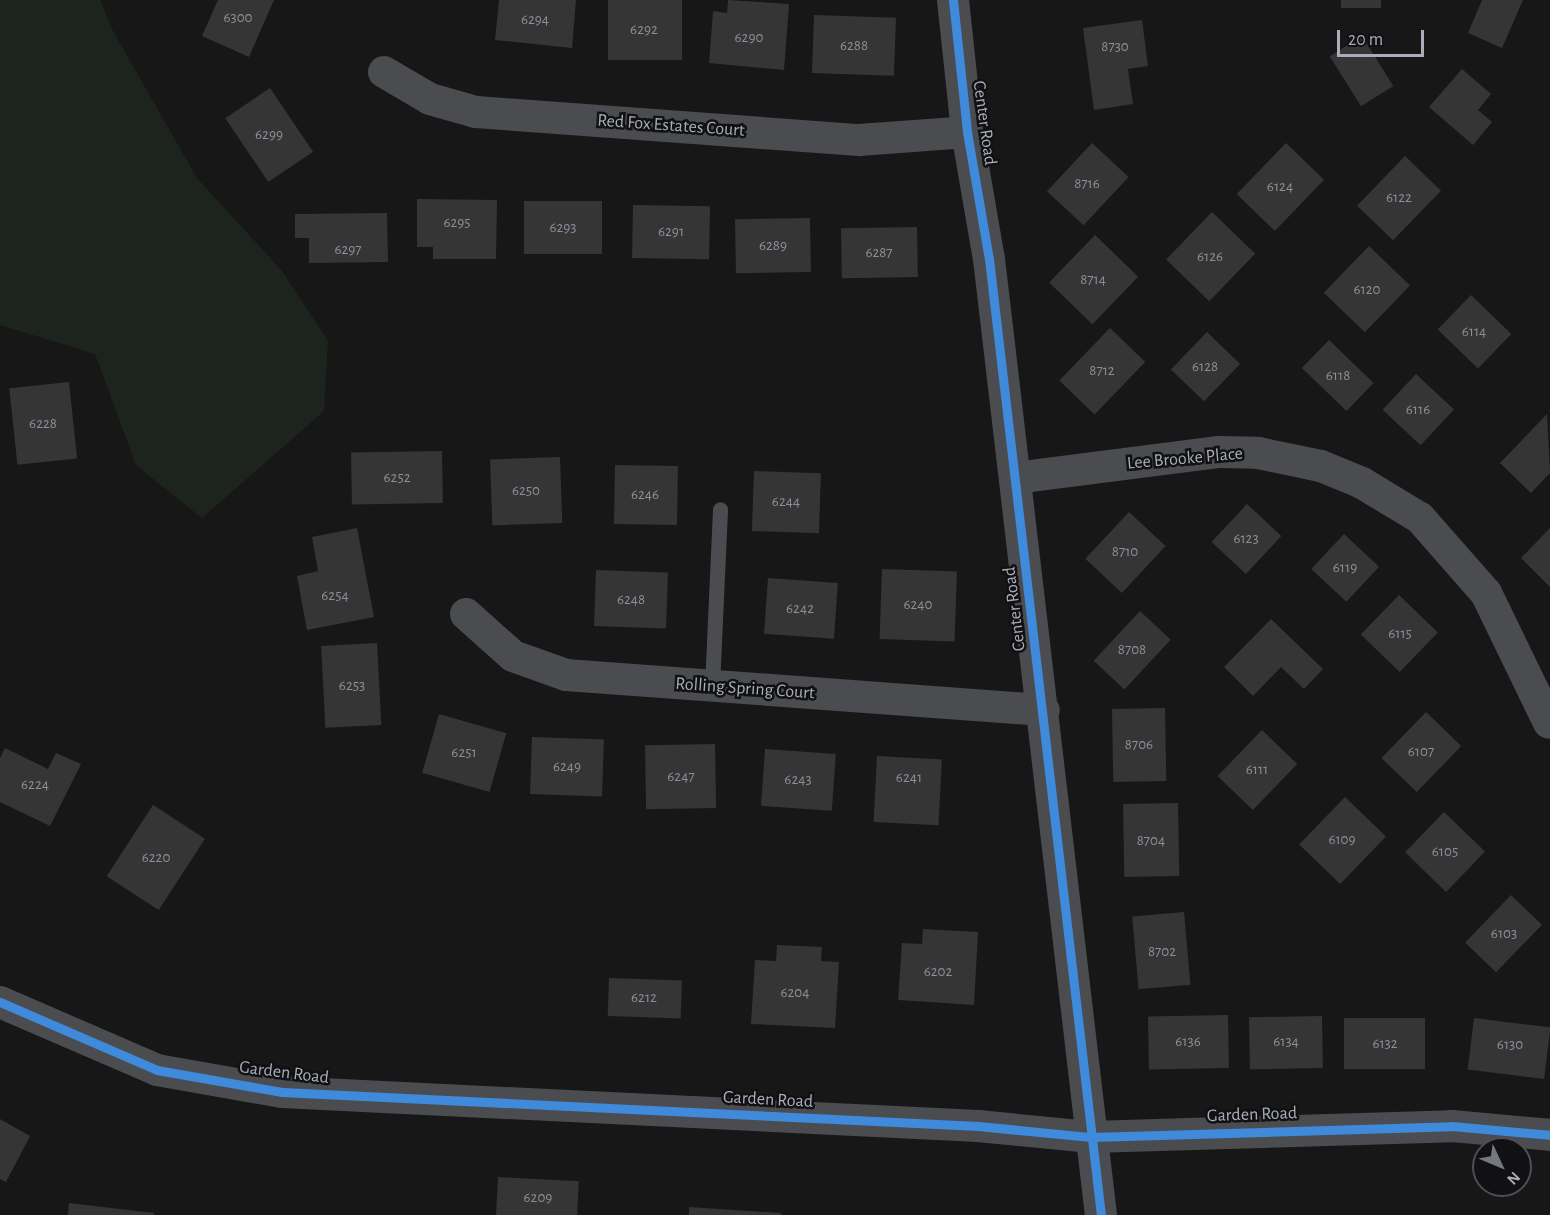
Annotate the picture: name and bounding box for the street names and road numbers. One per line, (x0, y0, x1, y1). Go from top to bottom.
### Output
street label: Center Road (967, 79, 1001, 167)
street label: Red Fox Estates Court (597, 110, 745, 142)
street label: Lee Brooke Place (1126, 443, 1244, 475)
street label: Center Road (999, 566, 1031, 652)
street label: Rolling Spring Court (675, 673, 815, 705)
street label: Garden Road (238, 1057, 330, 1089)
street label: Garden Road (722, 1087, 814, 1113)
street label: Garden Road (1207, 1103, 1297, 1127)

